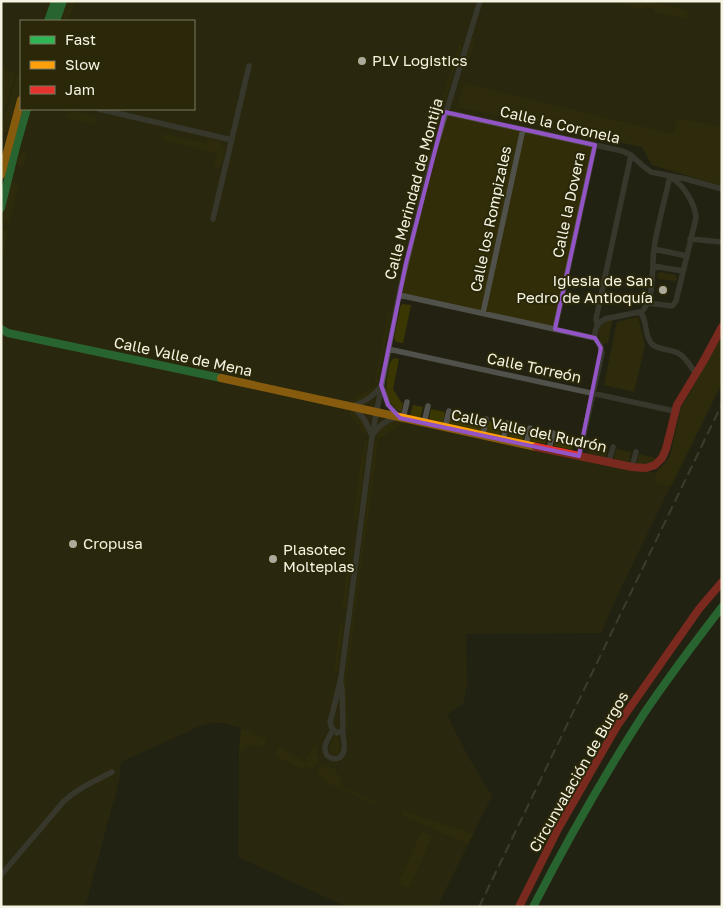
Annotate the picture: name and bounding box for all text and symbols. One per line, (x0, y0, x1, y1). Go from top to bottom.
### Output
legend (20, 20, 195, 110)
text: Fast (65, 30, 96, 48)
place label: PLV Logistics (372, 51, 467, 69)
text: Slow (65, 55, 100, 73)
marker: PLV Logistics (356, 55, 368, 67)
text: Jam (65, 80, 95, 98)
street label: Calle Merindad de Montija (380, 96, 446, 281)
street label: Calle la Coronela (498, 101, 622, 147)
street label: Calle los Rompizales (466, 144, 514, 293)
street label: Calle la Dovera (548, 150, 588, 259)
place label: Iglesia de San Pedro de Antioquía (516, 271, 653, 306)
marker: Iglesia de San Pedro de Antioquía (657, 284, 669, 296)
street label: Calle Valle de Mena (112, 333, 254, 379)
street label: Calle Torreón (485, 348, 583, 386)
street label: Calle Valle del Rudrón (450, 405, 609, 455)
place label: Cropusa (83, 534, 143, 552)
marker: Cropusa (67, 538, 79, 550)
place label: Plasotec Molteplas (283, 540, 355, 575)
marker: Plasotec Molteplas (267, 553, 279, 565)
street label: Circunvalación de Burgos (525, 688, 632, 855)

